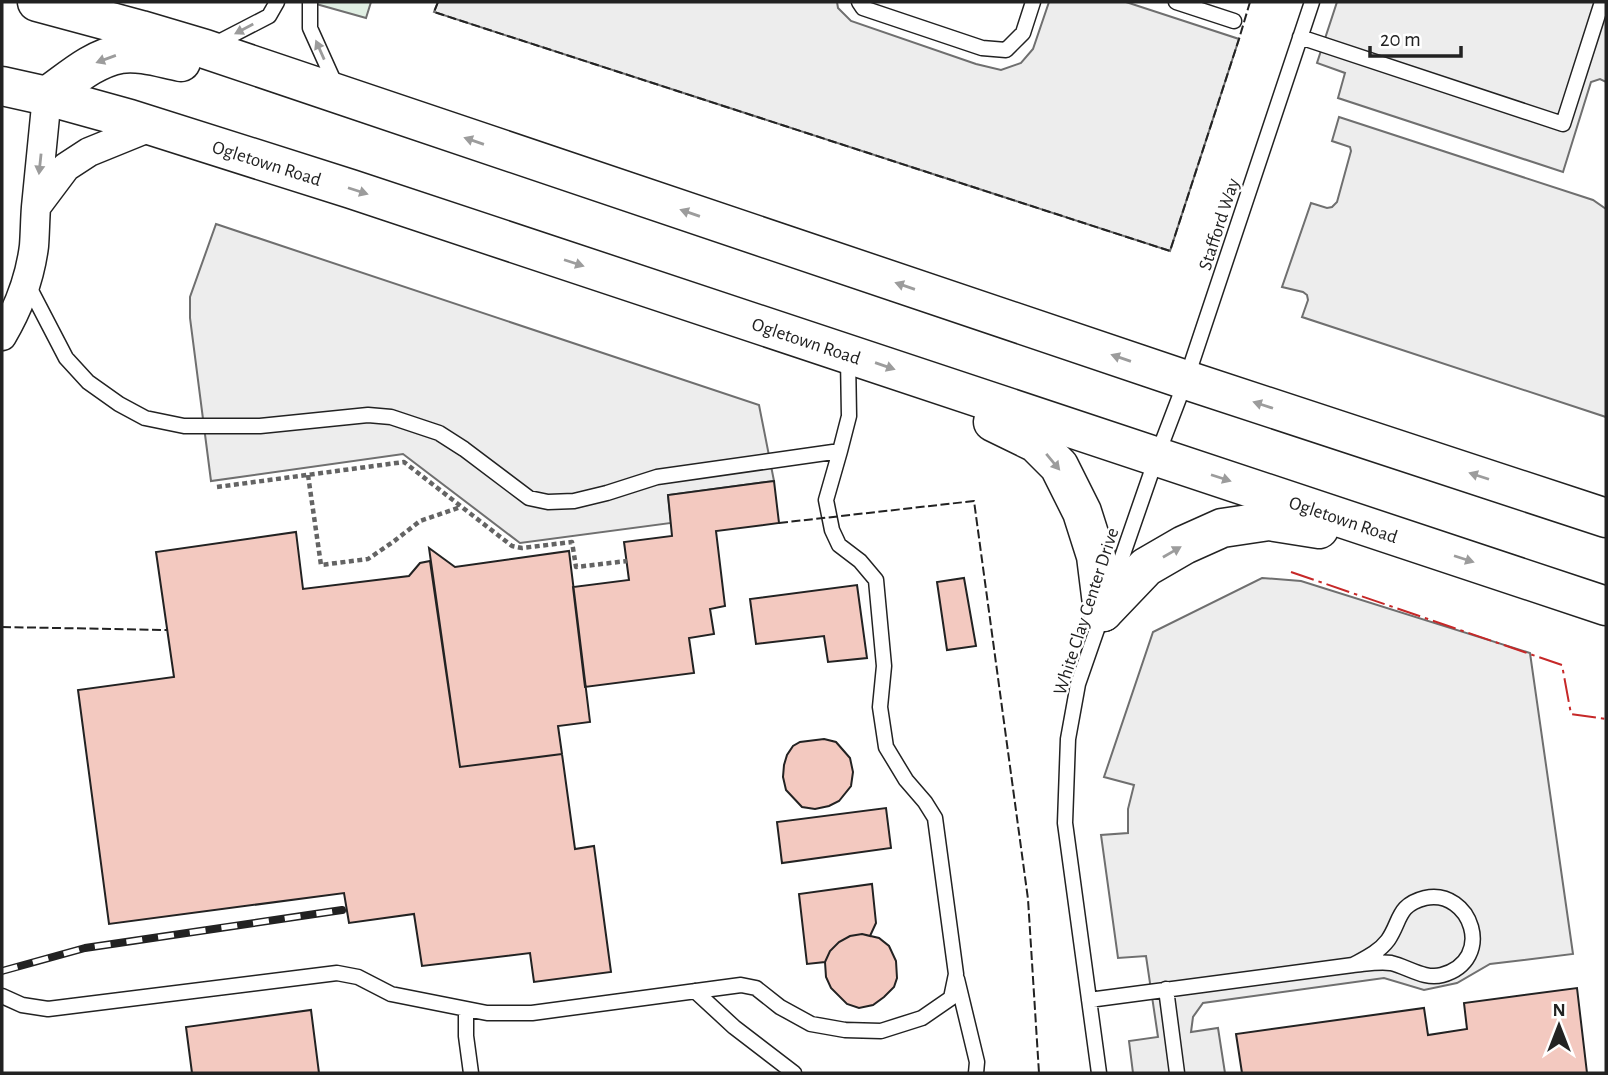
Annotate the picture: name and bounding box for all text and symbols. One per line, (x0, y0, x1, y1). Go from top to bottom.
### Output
scale bar (1370, 14, 1461, 58)
one-way arrow (234, 23, 254, 34)
text: 20 m (1380, 29, 1421, 50)
one-way arrow (314, 40, 326, 60)
one-way arrow (95, 54, 116, 65)
one-way arrow (464, 135, 485, 146)
street label: Ogletown Road (210, 138, 324, 190)
one-way arrow (34, 153, 45, 175)
street label: Stafford Way (1196, 176, 1243, 273)
one-way arrow (348, 186, 369, 197)
one-way arrow (679, 207, 700, 218)
one-way arrow (564, 258, 585, 269)
one-way arrow (895, 280, 916, 291)
street label: Ogletown Road (749, 315, 863, 369)
one-way arrow (1111, 352, 1132, 363)
one-way arrow (875, 361, 896, 372)
one-way arrow (1252, 400, 1273, 410)
one-way arrow (1046, 452, 1061, 470)
one-way arrow (1468, 471, 1489, 481)
one-way arrow (1211, 473, 1232, 484)
street label: Ogletown Road (1286, 493, 1400, 547)
street label: White Clay Center Drive (1050, 525, 1122, 697)
one-way arrow (1162, 545, 1181, 558)
one-way arrow (1454, 554, 1475, 564)
north arrow (1524, 991, 1594, 1061)
text: N (1552, 1001, 1566, 1020)

